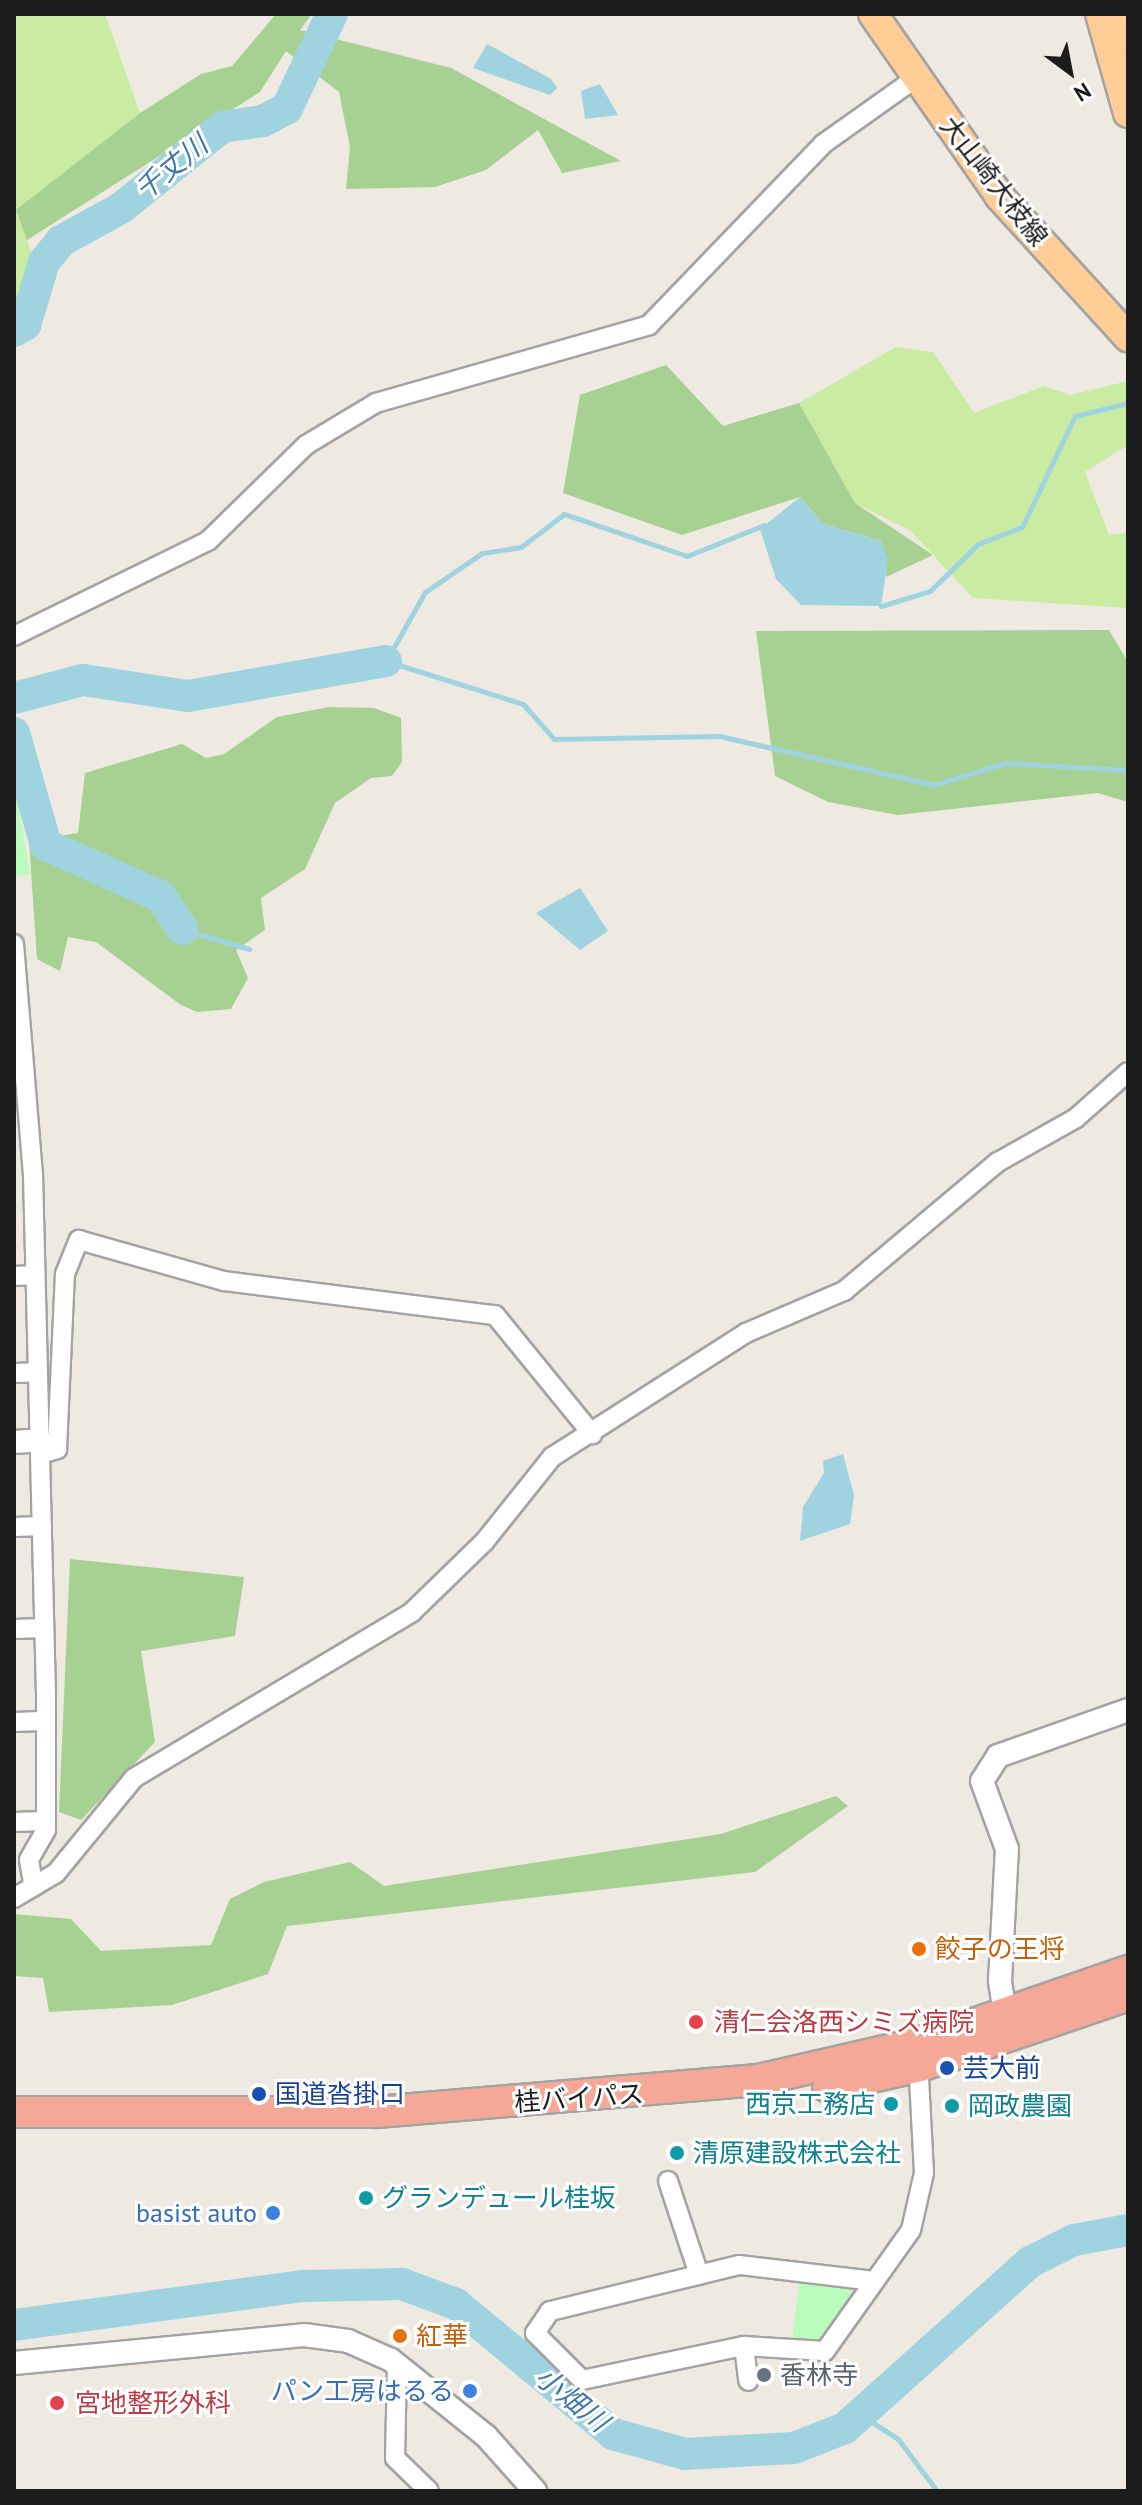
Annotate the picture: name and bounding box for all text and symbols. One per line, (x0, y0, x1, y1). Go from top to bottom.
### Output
north arrow (1030, 32, 1110, 112)
text: N (1069, 77, 1096, 108)
street label: 大山崎大枝線 (934, 110, 1054, 252)
water label: 千丈川 (128, 128, 214, 206)
place label: 餃子の王将 (935, 1933, 1065, 1965)
marker: 餃子の王将 (910, 1940, 928, 1958)
place label: 清仁会洛西シミズ病院 (714, 2006, 974, 2038)
marker: 清仁会洛西シミズ病院 (685, 2011, 707, 2033)
place label: 芸大前 (963, 2052, 1041, 2084)
marker: 芸大前 (938, 2059, 956, 2077)
place label: 国道沓掛口 (275, 2078, 405, 2110)
street label: 桂バイパス (513, 2078, 645, 2118)
marker: 国道沓掛口 (250, 2085, 268, 2103)
place label: 西京工務店 (745, 2088, 875, 2120)
place label: 岡政農園 (968, 2090, 1072, 2122)
marker: 西京工務店 (882, 2095, 900, 2113)
marker: 岡政農園 (943, 2097, 961, 2115)
place label: 清原建設株式会社 (693, 2137, 901, 2169)
marker: 清原建設株式会社 (668, 2144, 686, 2162)
place label: グランデュール桂坂 (382, 2182, 616, 2214)
marker: グランデュール桂坂 (357, 2189, 375, 2207)
place label: basist auto (136, 2197, 257, 2229)
marker: basist auto (264, 2204, 282, 2222)
place label: 紅華 (416, 2320, 468, 2352)
marker: 紅華 (391, 2327, 409, 2345)
place label: 香林寺 (780, 2359, 858, 2391)
water label: 小畑川 (529, 2360, 615, 2438)
marker: 香林寺 (755, 2366, 773, 2384)
place label: パン工房はるる (272, 2375, 454, 2407)
marker: パン工房はるる (461, 2382, 479, 2400)
place label: 宮地整形外科 (75, 2387, 231, 2419)
marker: 宮地整形外科 (46, 2392, 68, 2414)

